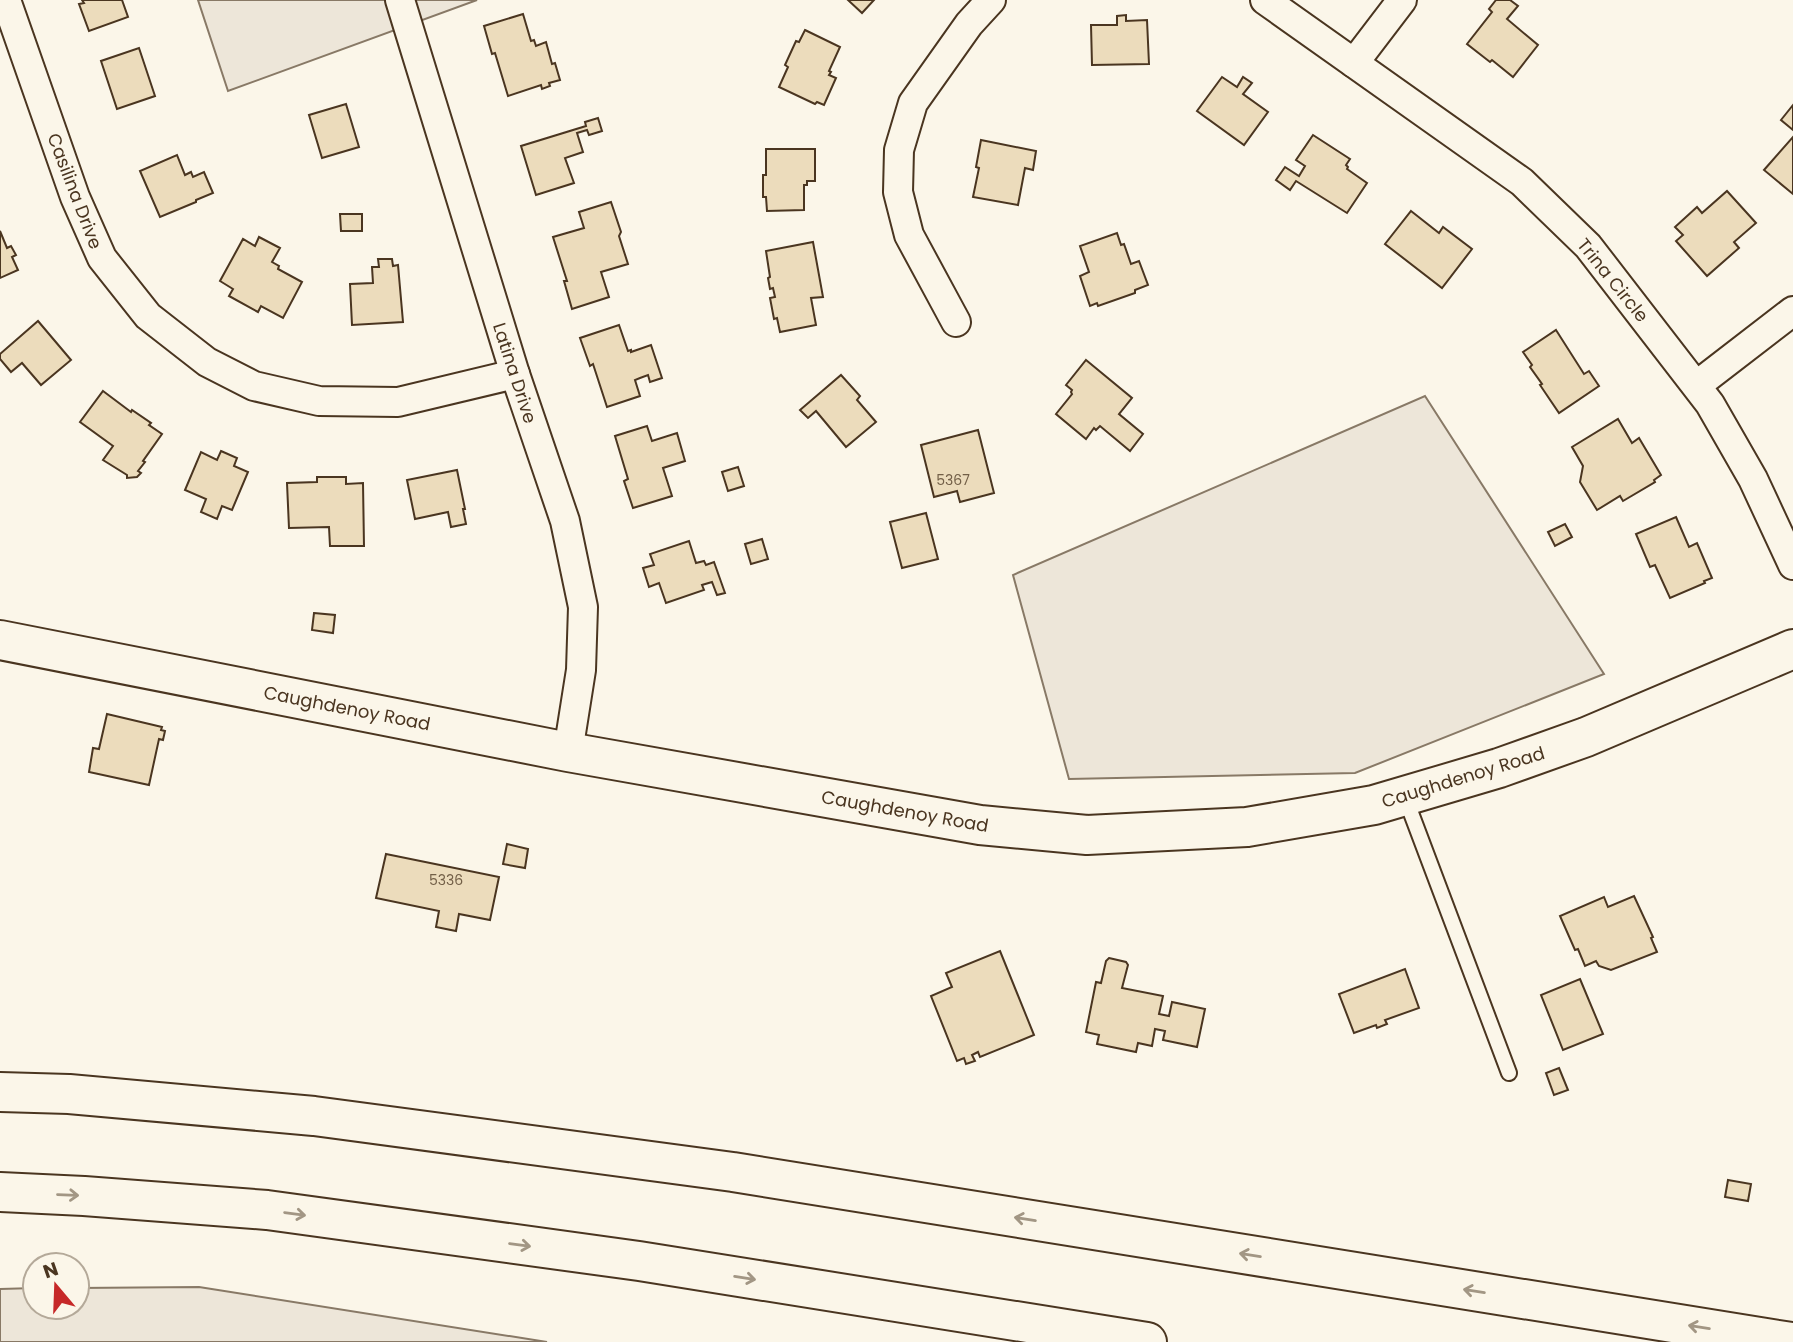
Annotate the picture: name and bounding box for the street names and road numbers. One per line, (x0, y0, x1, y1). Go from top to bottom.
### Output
street label: Casilina Drive (41, 129, 109, 253)
street label: Trina Circle (1572, 233, 1654, 327)
street label: Latina Drive (487, 319, 543, 427)
street label: Caughdenoy Road (261, 680, 433, 736)
street label: Caughdenoy Road (1378, 740, 1548, 814)
street label: Caughdenoy Road (819, 784, 991, 838)

